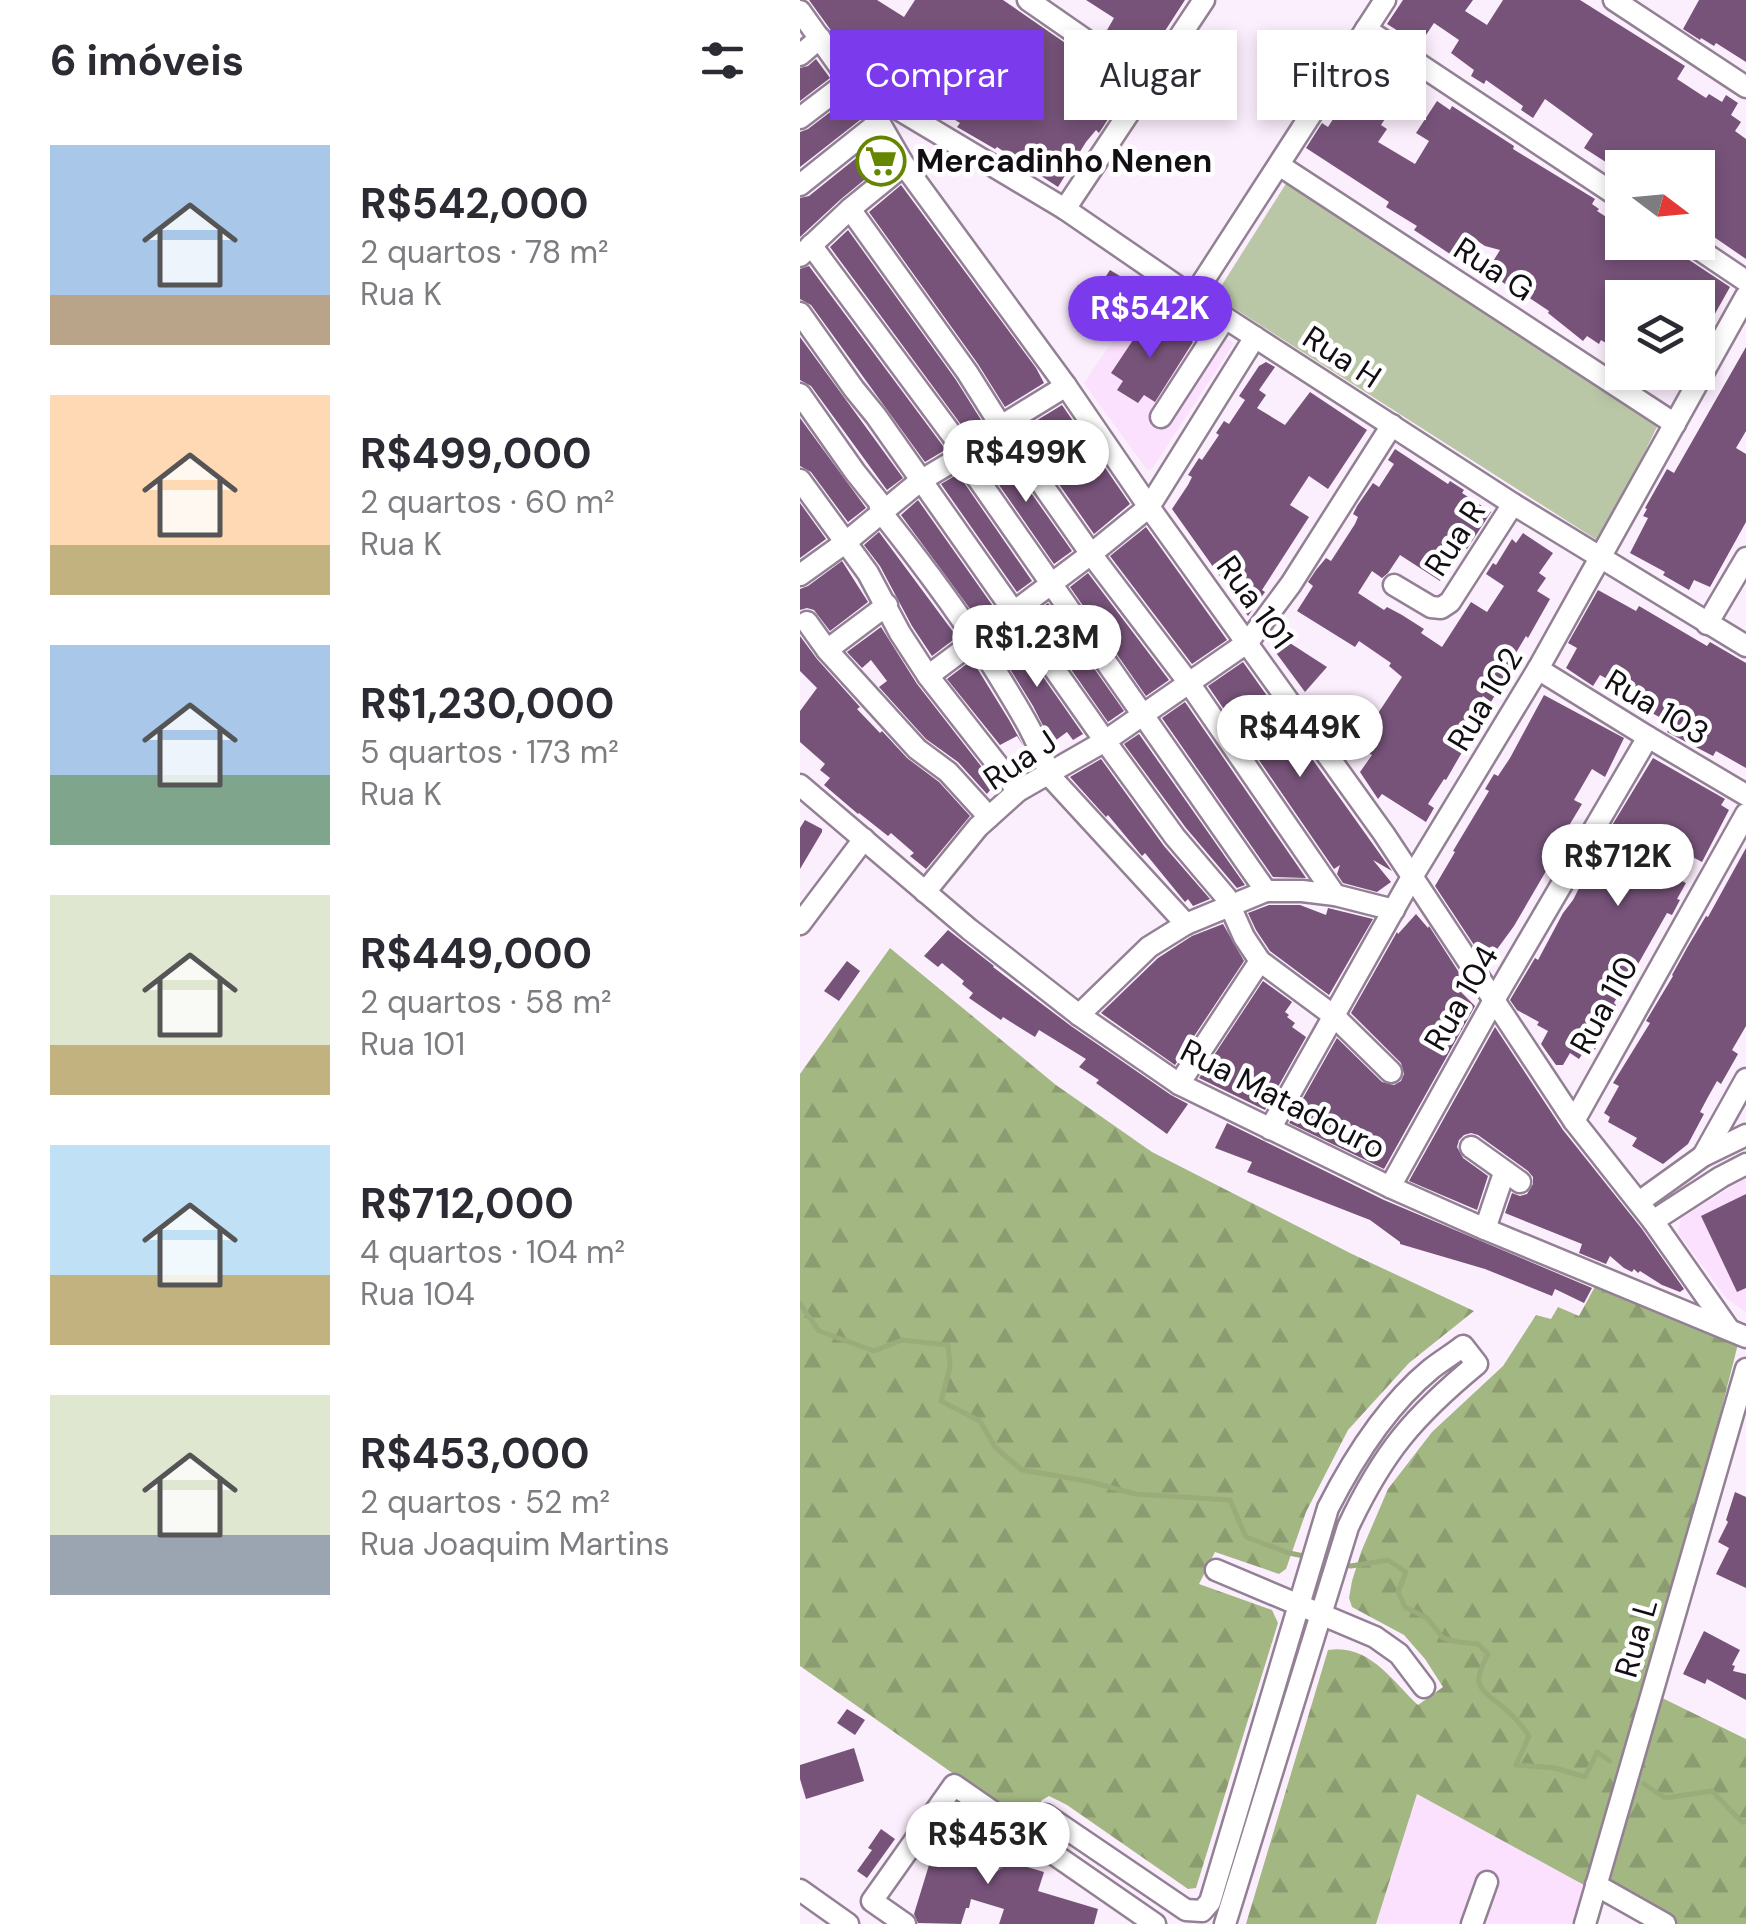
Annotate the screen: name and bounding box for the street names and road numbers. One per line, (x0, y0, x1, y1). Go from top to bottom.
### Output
street label: Rua G (1446, 228, 1542, 310)
street label: Rua H (1295, 316, 1389, 398)
street label: Rua R (1415, 492, 1495, 584)
street label: Rua 101 (1207, 547, 1303, 657)
street label: Rua 102 (1438, 640, 1532, 758)
street label: Rua 103 (1597, 660, 1717, 754)
street label: Rua J (975, 720, 1065, 800)
street label: Rua 104 (1414, 938, 1508, 1058)
street label: Rua 110 (1560, 949, 1648, 1061)
street label: Rua Matadouro (1173, 1029, 1393, 1169)
street label: Rua L (1605, 1594, 1667, 1682)

